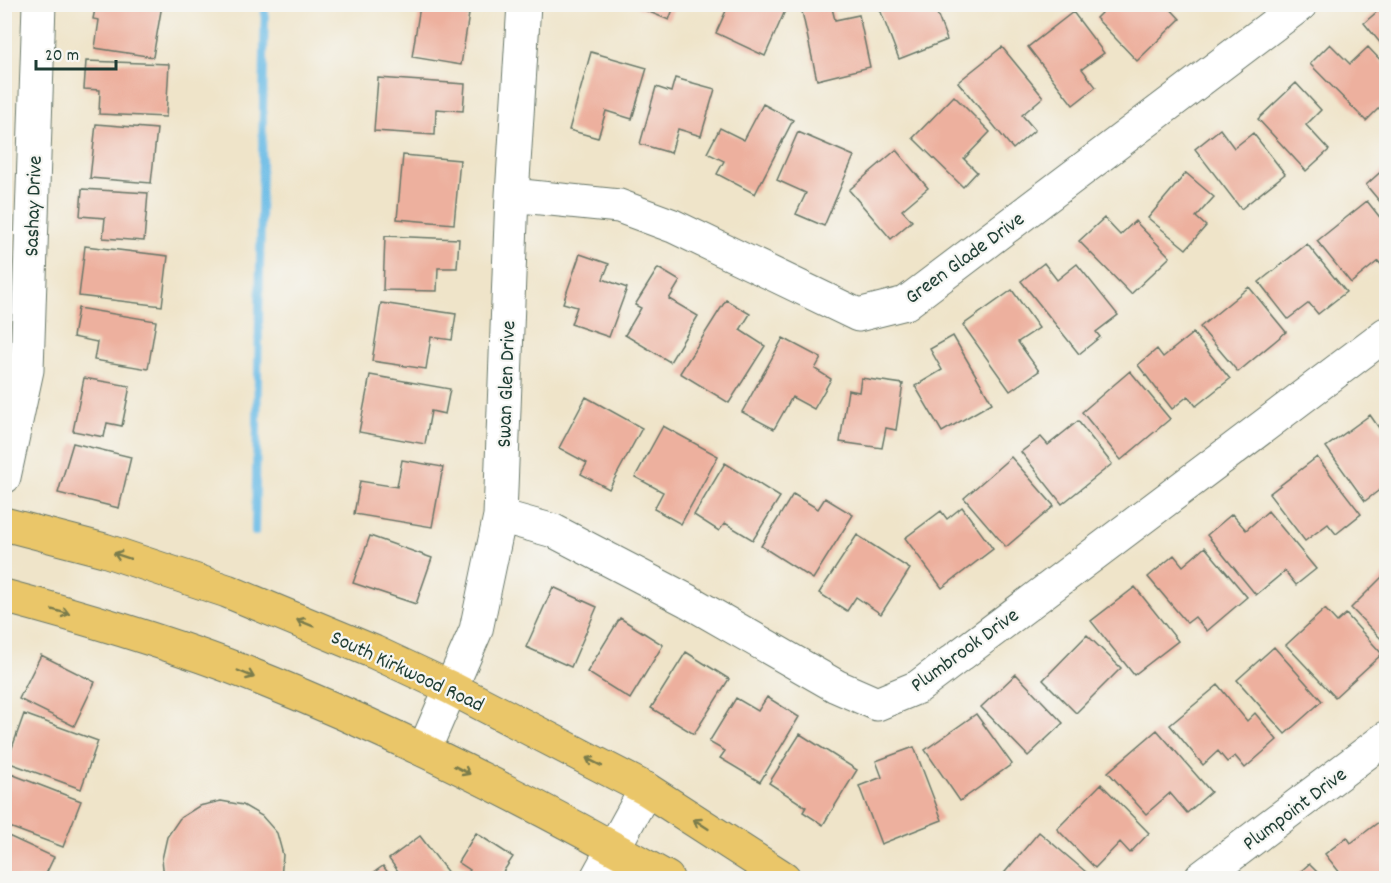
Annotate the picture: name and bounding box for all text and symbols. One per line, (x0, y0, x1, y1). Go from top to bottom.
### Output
scale bar (36, 33, 116, 71)
text: 20 m (45, 44, 79, 69)
street label: Sashay Drive (18, 155, 52, 257)
street label: Green Glade Drive (900, 206, 1032, 313)
street label: Swan Glen Drive (491, 320, 525, 448)
one-way arrow (113, 550, 132, 561)
street label: Plumbrook Drive (905, 602, 1026, 701)
one-way arrow (51, 606, 70, 618)
one-way arrow (296, 617, 315, 628)
street label: South Kirkwood Road (325, 624, 488, 721)
one-way arrow (236, 669, 254, 680)
one-way arrow (586, 756, 604, 767)
street label: Plumpoint Drive (1237, 761, 1354, 860)
one-way arrow (453, 764, 470, 776)
one-way arrow (693, 818, 710, 830)

